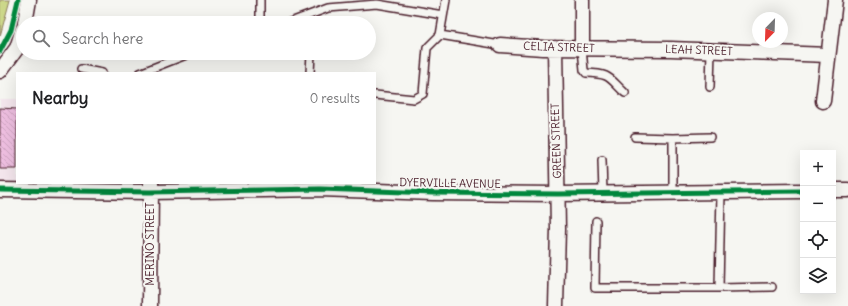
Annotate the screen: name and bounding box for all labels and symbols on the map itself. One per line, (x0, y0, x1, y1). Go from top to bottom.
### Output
north arrow (752, 12, 788, 48)
street label: CELIA STREET (523, 39, 595, 55)
street label: LEAH STREET (665, 42, 733, 58)
street label: GREEN STREET (548, 103, 564, 179)
street label: DYERVILLE AVENUE (399, 175, 501, 191)
street label: MERINO STREET (143, 202, 157, 286)

